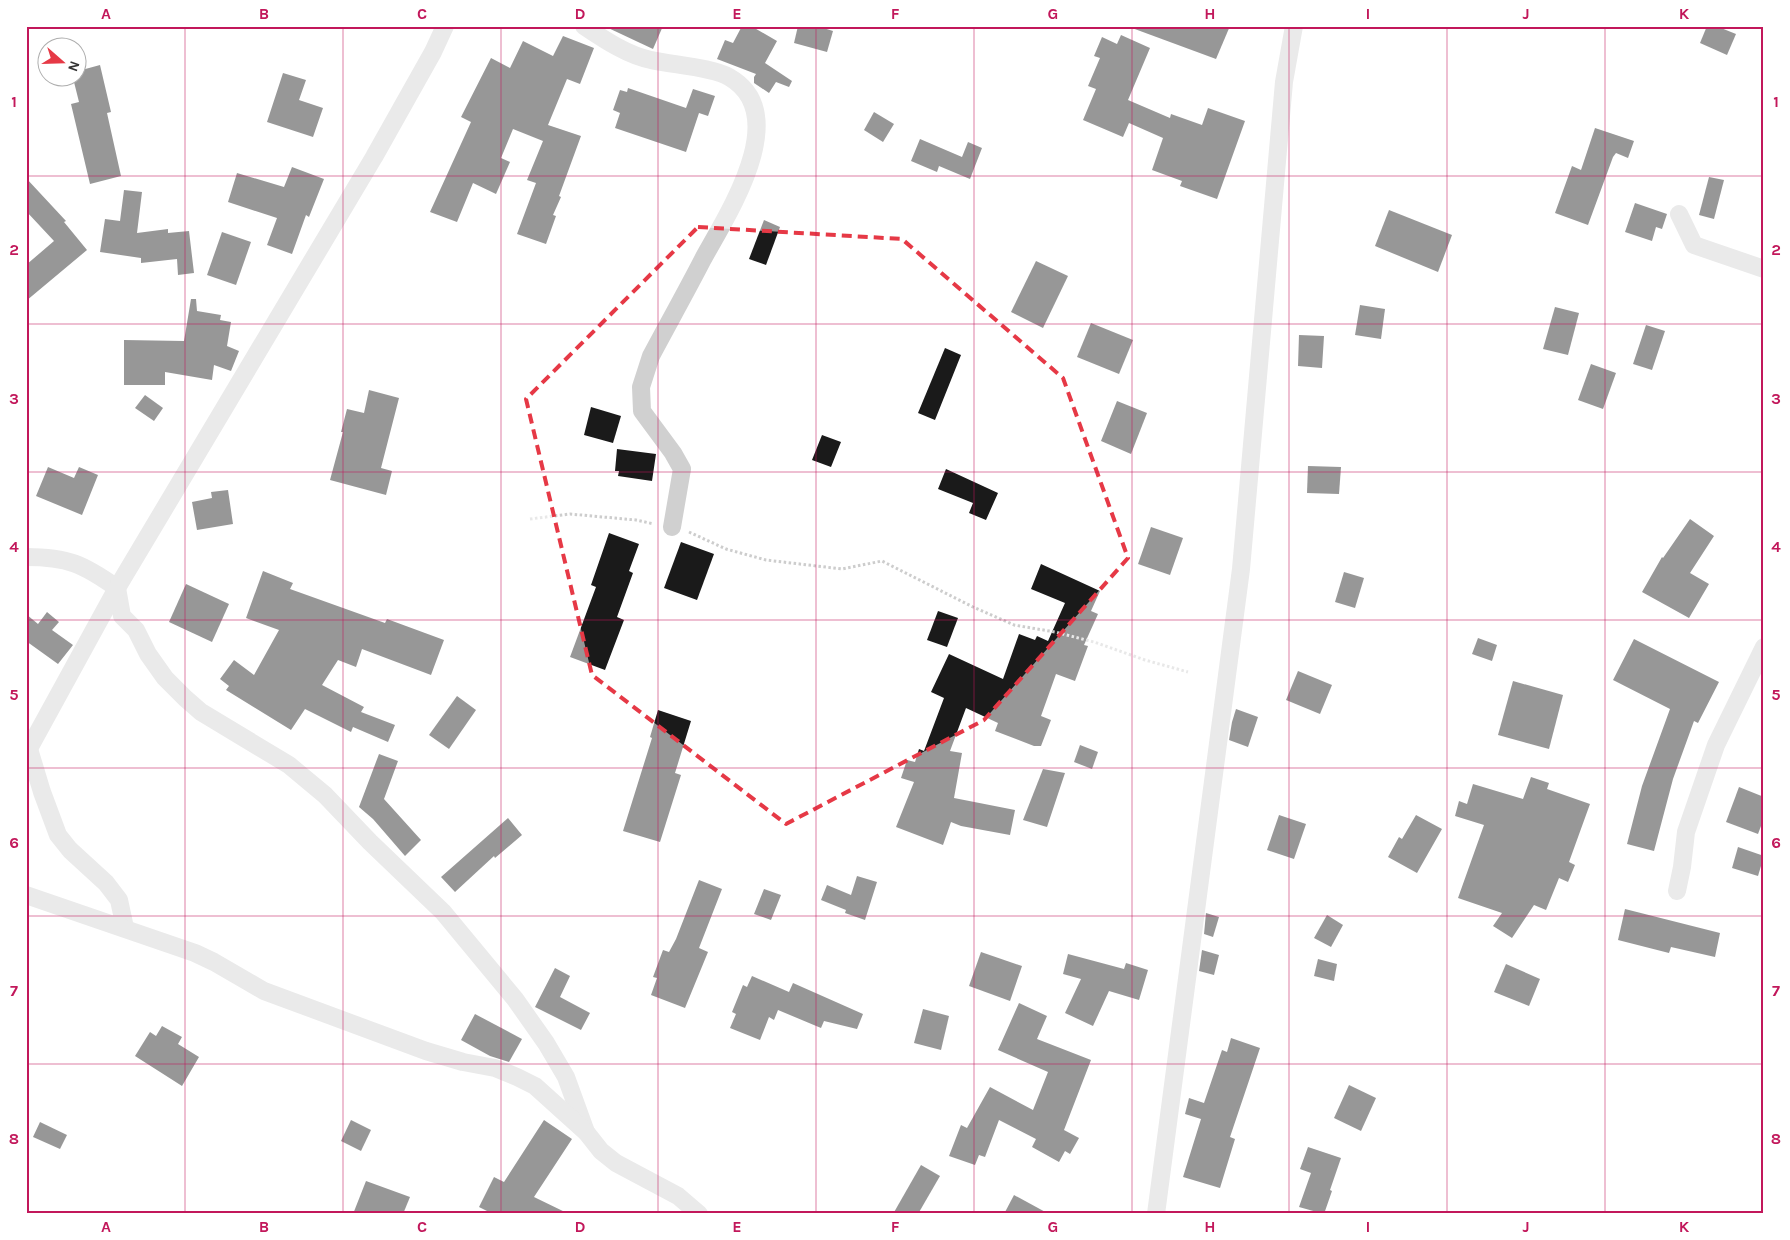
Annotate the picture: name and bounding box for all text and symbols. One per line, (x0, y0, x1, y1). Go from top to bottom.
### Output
text: A (101, 4, 111, 23)
text: B (259, 4, 269, 23)
text: C (417, 4, 427, 23)
text: D (575, 4, 586, 23)
text: E (732, 4, 742, 23)
text: F (891, 4, 900, 23)
text: G (1048, 4, 1058, 23)
text: H (1204, 4, 1216, 23)
text: I (1366, 4, 1370, 23)
text: J (1522, 4, 1530, 23)
text: K (1679, 4, 1690, 23)
north arrow (38, 38, 88, 88)
text: N (64, 59, 83, 74)
text: 1 (11, 92, 17, 111)
text: 1 (1773, 92, 1779, 111)
text: 2 (9, 240, 19, 259)
text: 2 (1771, 240, 1781, 259)
text: 3 (9, 389, 19, 408)
text: 3 (1771, 389, 1781, 408)
text: 4 (9, 537, 19, 556)
text: 4 (1771, 537, 1781, 556)
text: 5 (9, 685, 19, 704)
text: 5 (1771, 685, 1781, 704)
text: 6 (9, 833, 19, 852)
text: 6 (1771, 833, 1781, 852)
text: 7 (10, 981, 18, 1000)
text: 7 (1772, 981, 1780, 1000)
text: 8 (9, 1129, 19, 1148)
text: 8 (1771, 1129, 1781, 1148)
text: A (101, 1217, 111, 1236)
text: B (259, 1217, 269, 1236)
text: C (417, 1217, 427, 1236)
text: D (575, 1217, 586, 1236)
text: E (732, 1217, 742, 1236)
text: F (891, 1217, 900, 1236)
text: G (1048, 1217, 1058, 1236)
text: H (1204, 1217, 1216, 1236)
text: I (1366, 1217, 1370, 1236)
text: J (1522, 1217, 1530, 1236)
text: K (1679, 1217, 1690, 1236)

